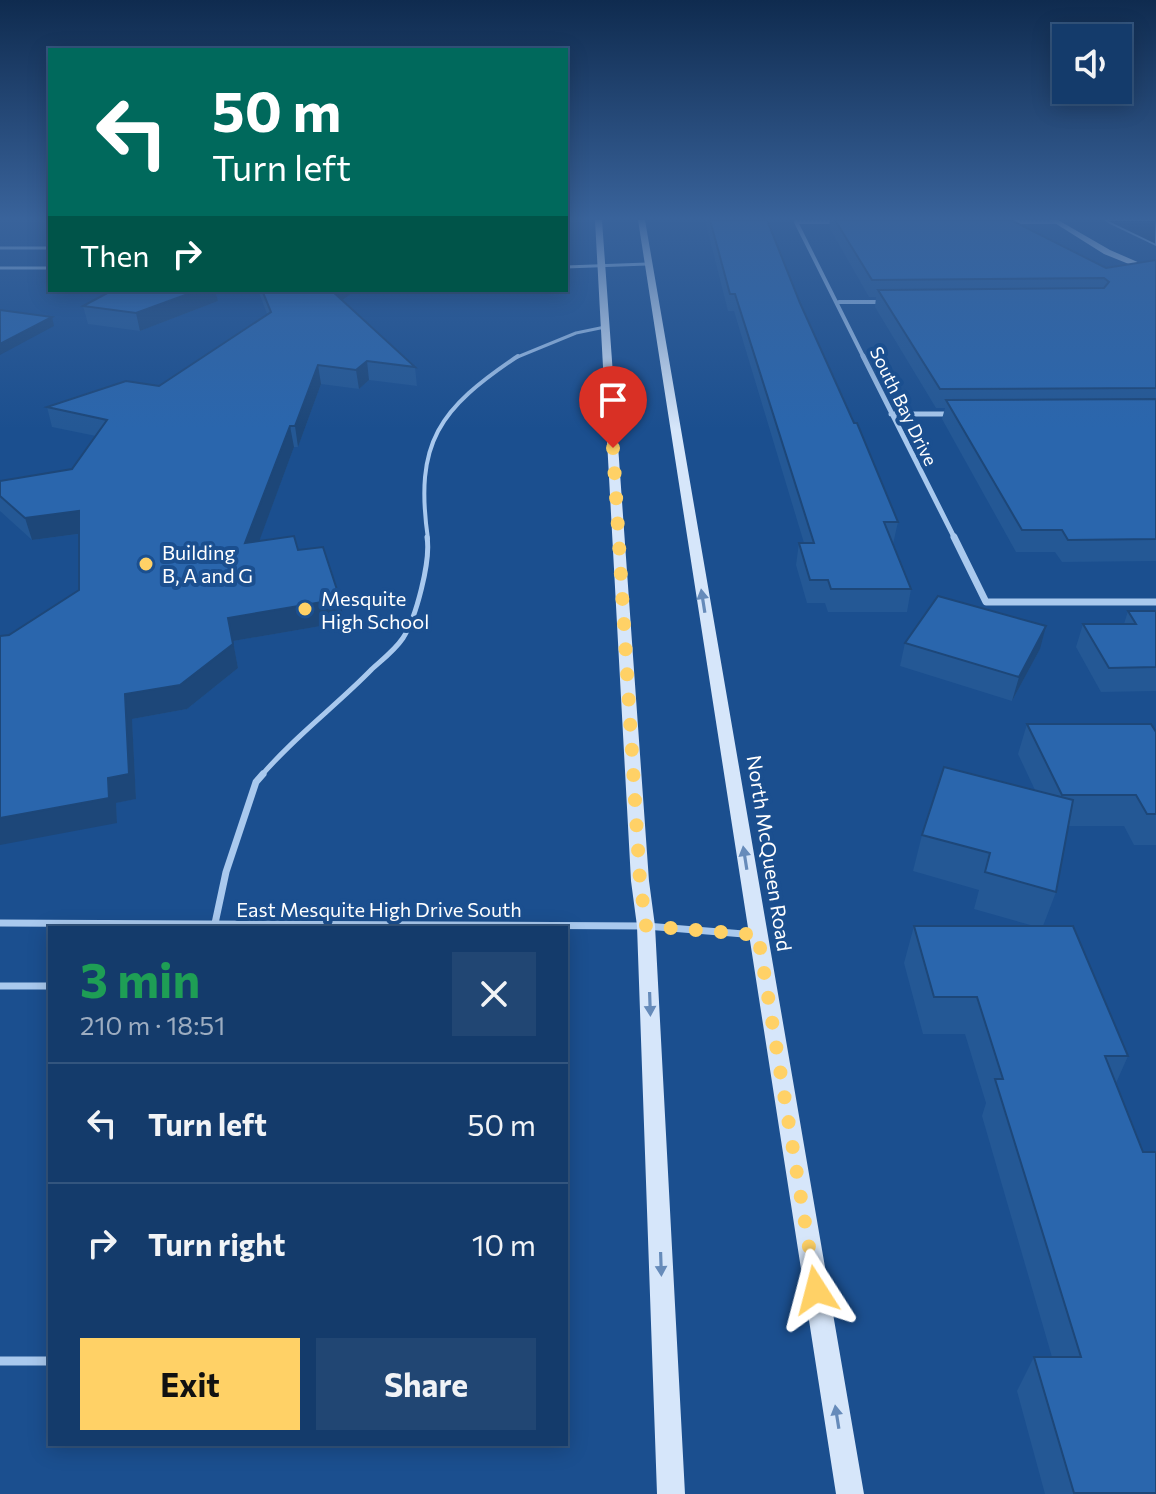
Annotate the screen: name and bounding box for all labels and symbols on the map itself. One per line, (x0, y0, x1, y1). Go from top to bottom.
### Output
street label: South Bay Drive (866, 343, 942, 469)
pin (579, 366, 647, 448)
place label: Building B, A and G (162, 540, 253, 587)
marker: Building B, A and G (137, 555, 155, 573)
place label: Mesquite High School (321, 586, 429, 633)
one-way arrow (696, 589, 708, 614)
marker: Mesquite High School (296, 600, 314, 618)
street label: North McQueen Road (743, 753, 797, 953)
one-way arrow (738, 845, 750, 870)
street label: East Mesquite High Drive South (236, 897, 522, 921)
one-way arrow (643, 992, 656, 1017)
position arrow (774, 1248, 858, 1332)
one-way arrow (655, 1252, 668, 1277)
one-way arrow (830, 1404, 843, 1429)

